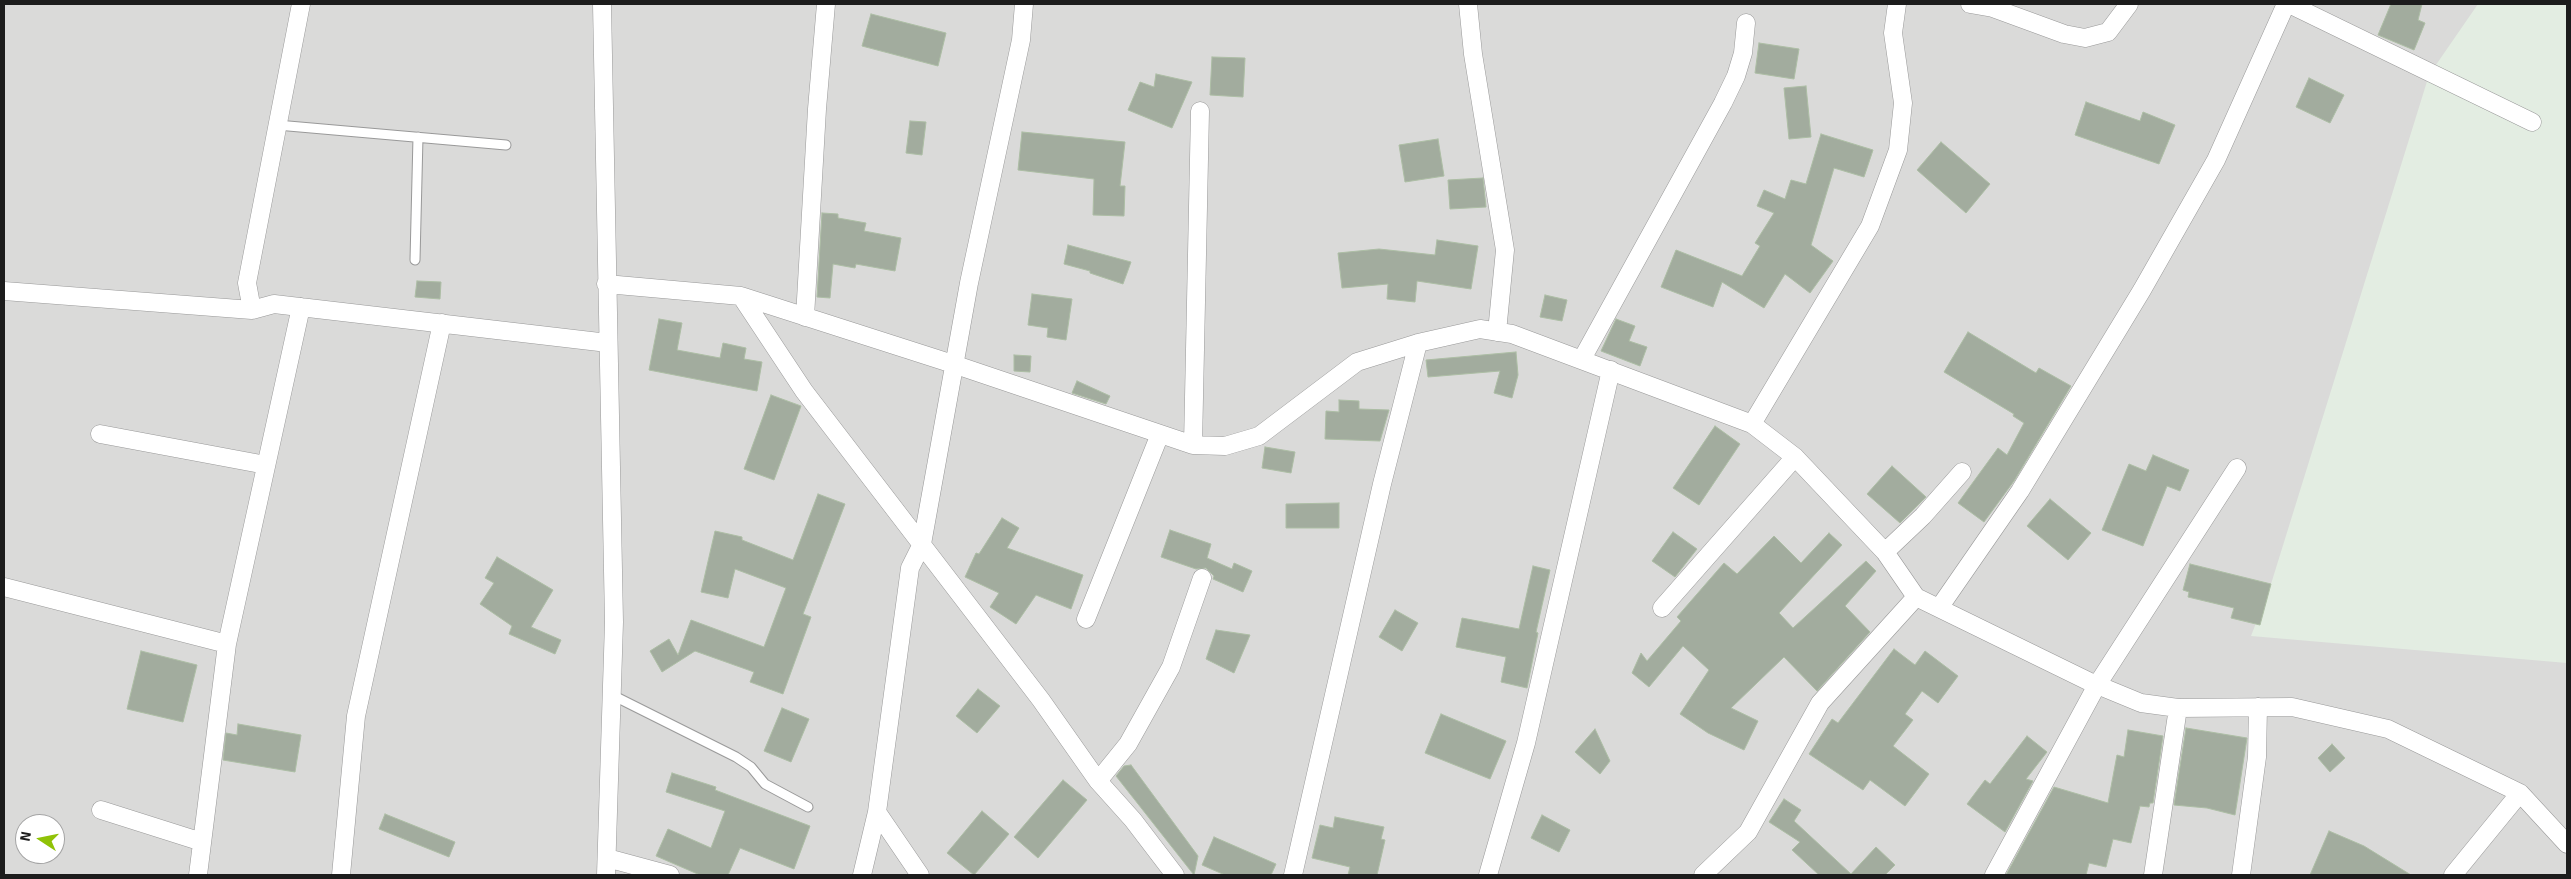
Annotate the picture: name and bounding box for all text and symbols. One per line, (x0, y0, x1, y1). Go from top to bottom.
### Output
north arrow (15, 814, 65, 864)
text: N (16, 830, 35, 843)

